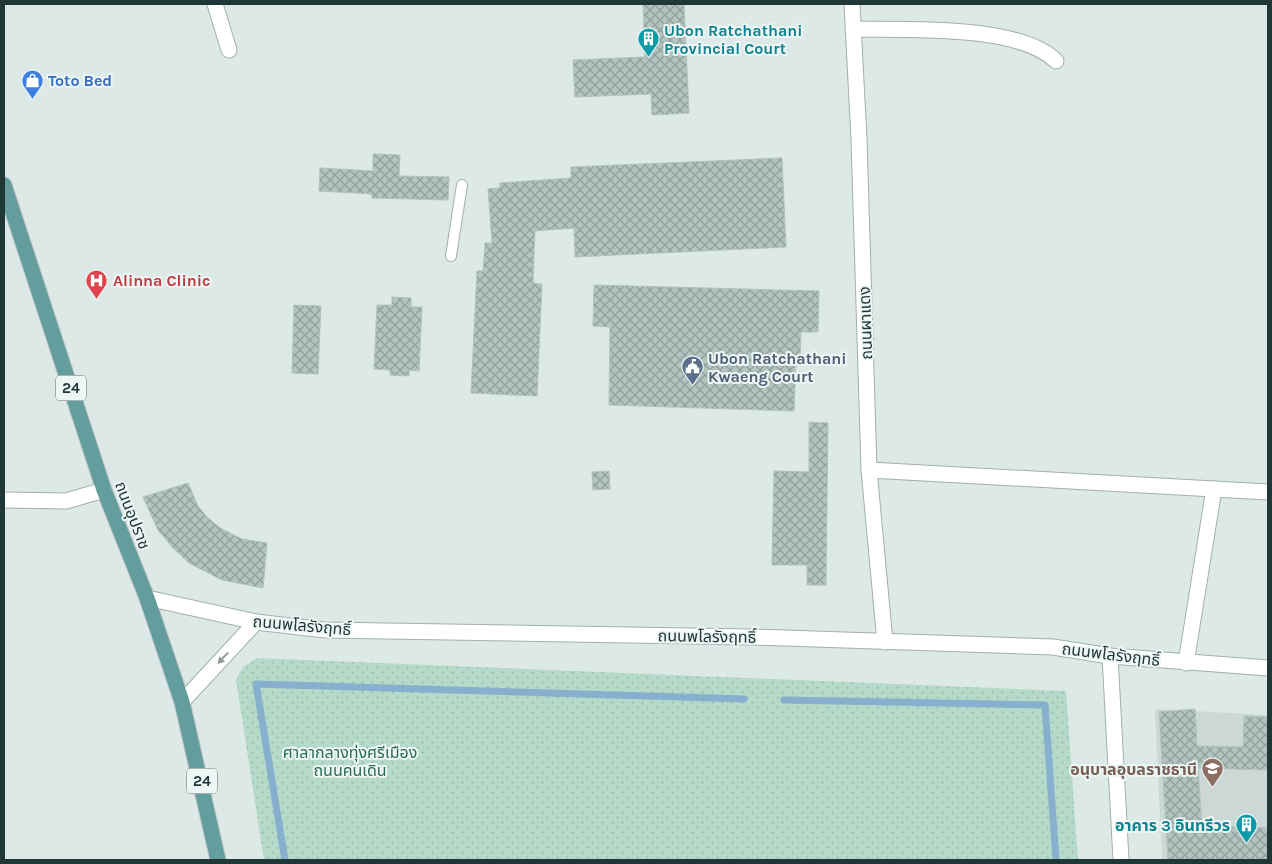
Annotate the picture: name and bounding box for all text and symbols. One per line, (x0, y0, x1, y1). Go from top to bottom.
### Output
place label: Ubon Ratchathani Provincial Court (664, 21, 803, 58)
building icon: Ubon Ratchathani Provincial Court (636, 27, 660, 58)
shop icon: Toto Bed (20, 68, 44, 99)
place label: Toto Bed (48, 71, 112, 90)
hospital icon: Alinna Clinic (85, 268, 109, 299)
place label: Alinna Clinic (113, 271, 210, 290)
street label: ถนนผาแดง (855, 286, 876, 360)
place label: Ubon Ratchathani Kwaeng Court (708, 349, 847, 386)
public building icon: Ubon Ratchathani Kwaeng Court (680, 355, 704, 386)
road number: 24 (56, 376, 86, 400)
street label: ถนนอุปราช (111, 479, 154, 552)
street label: ถนนพโลรังฤทธิ์ (252, 612, 352, 639)
street label: ถนนพโลรังฤทธิ์ (657, 626, 757, 647)
street label: ถนนพโลรังฤทธิ์ (1061, 639, 1161, 670)
one-way arrow (217, 652, 229, 664)
park label: ศาลากลางทุ่งศรีเมือง ถนนคนเดิน (283, 743, 417, 780)
school or university icon: อนุบาลอุบลราชธานี (1201, 757, 1225, 788)
place label: อนุบาลอุบลราชธานี (1070, 760, 1197, 779)
road number: 24 (187, 768, 217, 794)
building icon: อาคาร 3 อินทรีวร (1234, 813, 1258, 844)
place label: อาคาร 3 อินทรีวร (1115, 816, 1230, 835)

